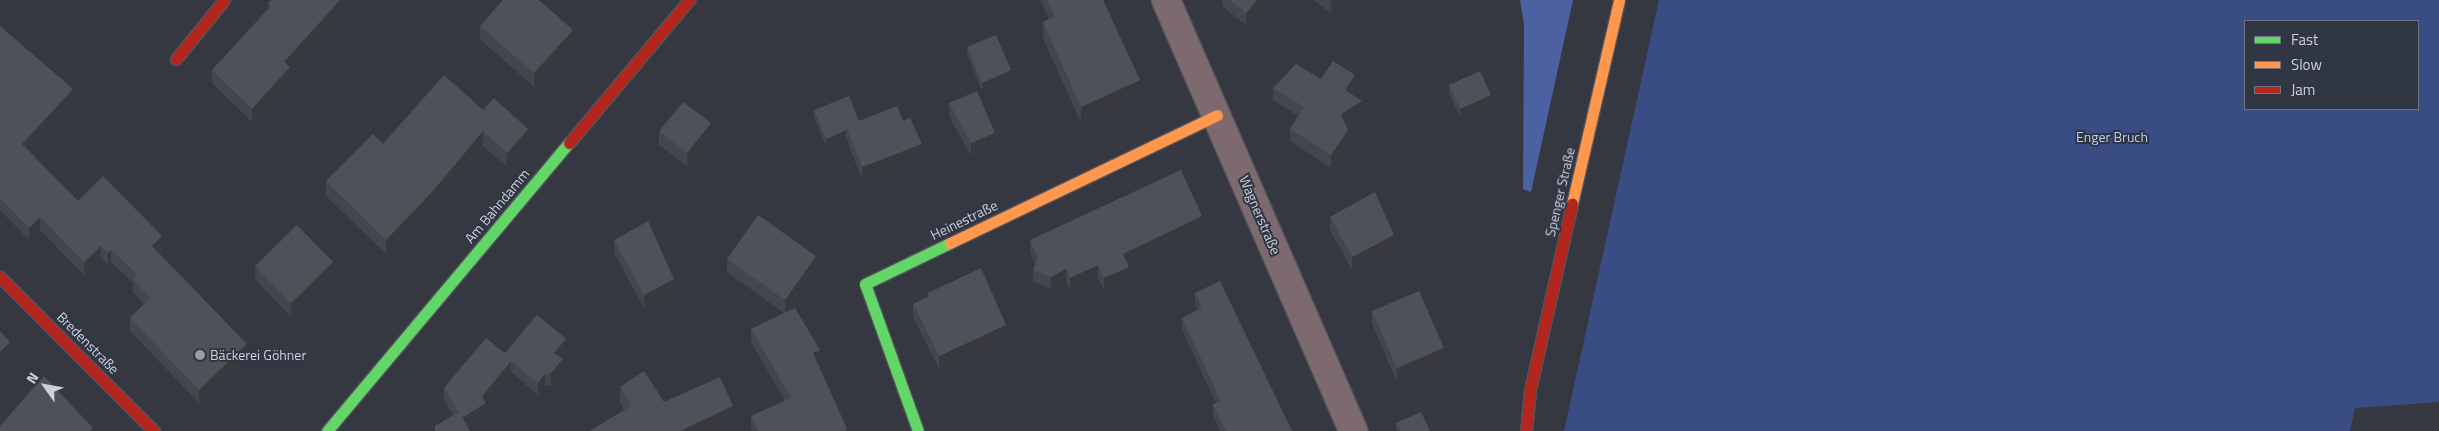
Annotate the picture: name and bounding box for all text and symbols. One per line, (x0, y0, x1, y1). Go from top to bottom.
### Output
legend (2244, 20, 2419, 110)
text: Fast (2291, 28, 2318, 51)
text: Slow (2291, 53, 2322, 76)
text: Jam (2291, 78, 2315, 101)
park label: Enger Bruch (2076, 129, 2148, 145)
street label: Spenger Straße (1542, 146, 1578, 238)
street label: Am Bahndamm (461, 166, 533, 246)
street label: Wagnerstraße (1236, 173, 1284, 257)
street label: Heinestraße (928, 197, 1000, 243)
street label: Bredenstraße (54, 309, 122, 377)
place label: Bäckerei Göhner (210, 347, 306, 363)
marker: Bäckerei Göhner (194, 349, 206, 361)
north arrow (20, 361, 70, 411)
text: N (20, 368, 43, 387)

